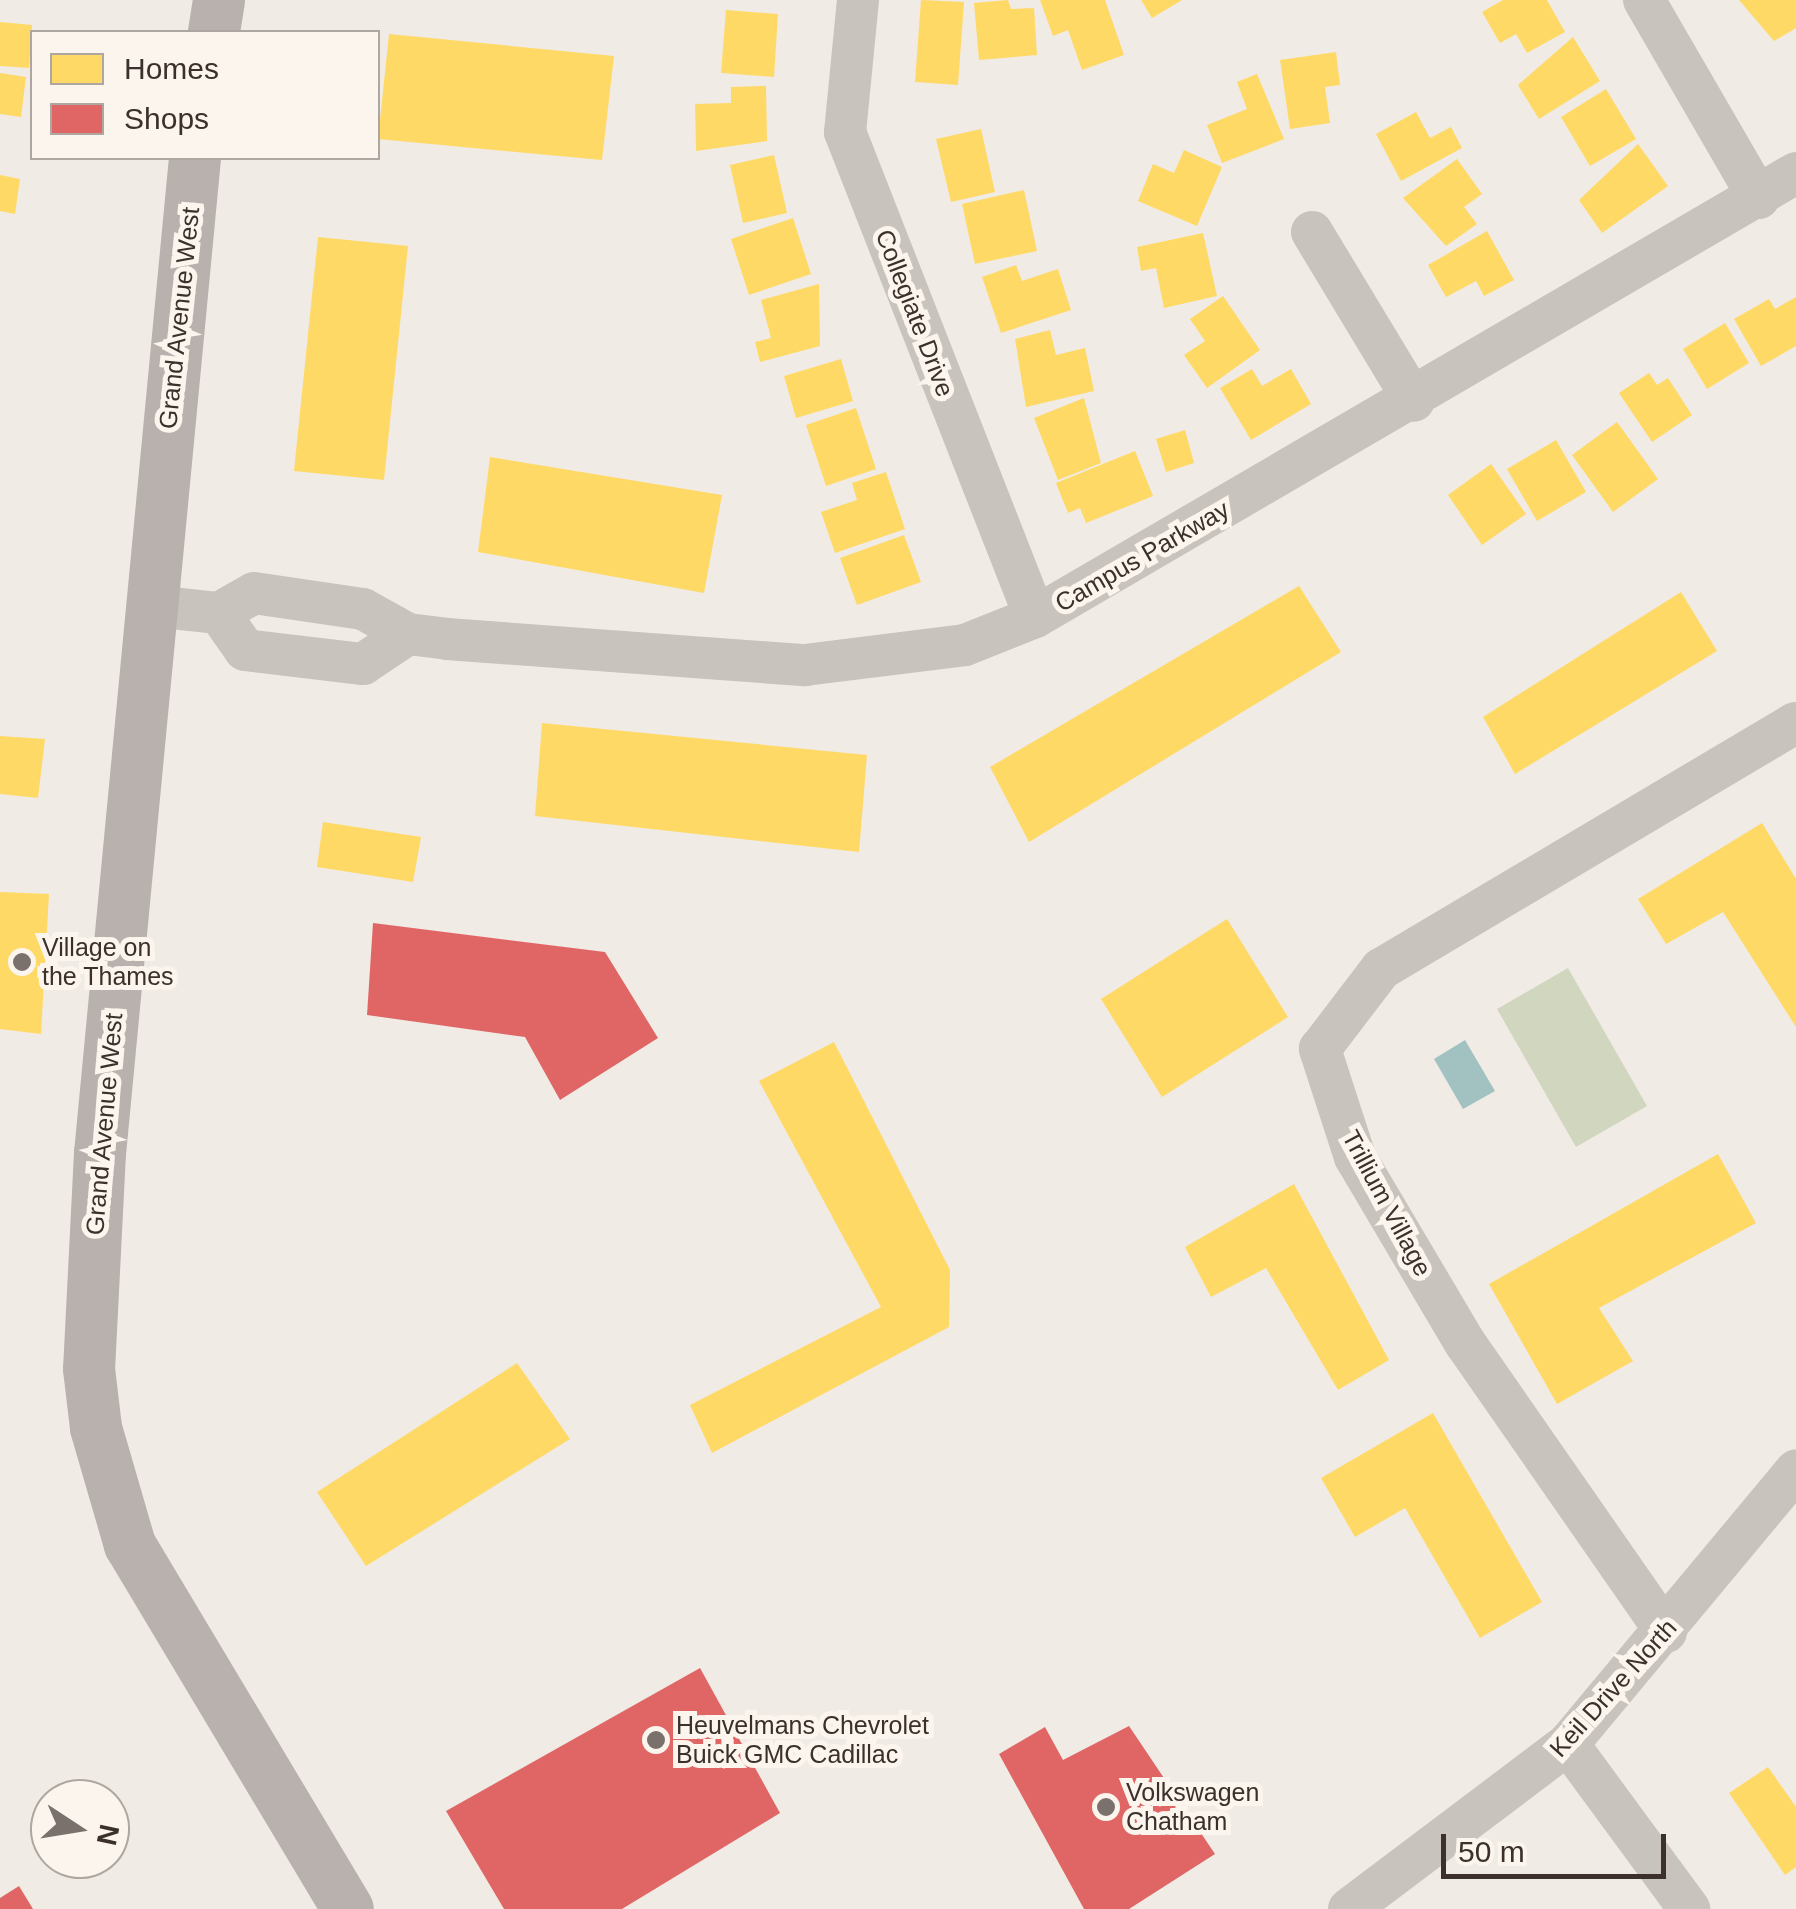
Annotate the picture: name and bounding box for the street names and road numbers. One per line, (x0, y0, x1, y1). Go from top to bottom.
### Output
street label: Grand Avenue West (152, 205, 206, 431)
street label: Collegiate Drive (869, 225, 961, 401)
street label: Campus Parkway (1050, 494, 1234, 618)
street label: Grand Avenue West (79, 1011, 129, 1237)
street label: Trillium Village (1336, 1125, 1438, 1281)
street label: Keil Drive North (1543, 1613, 1683, 1763)

